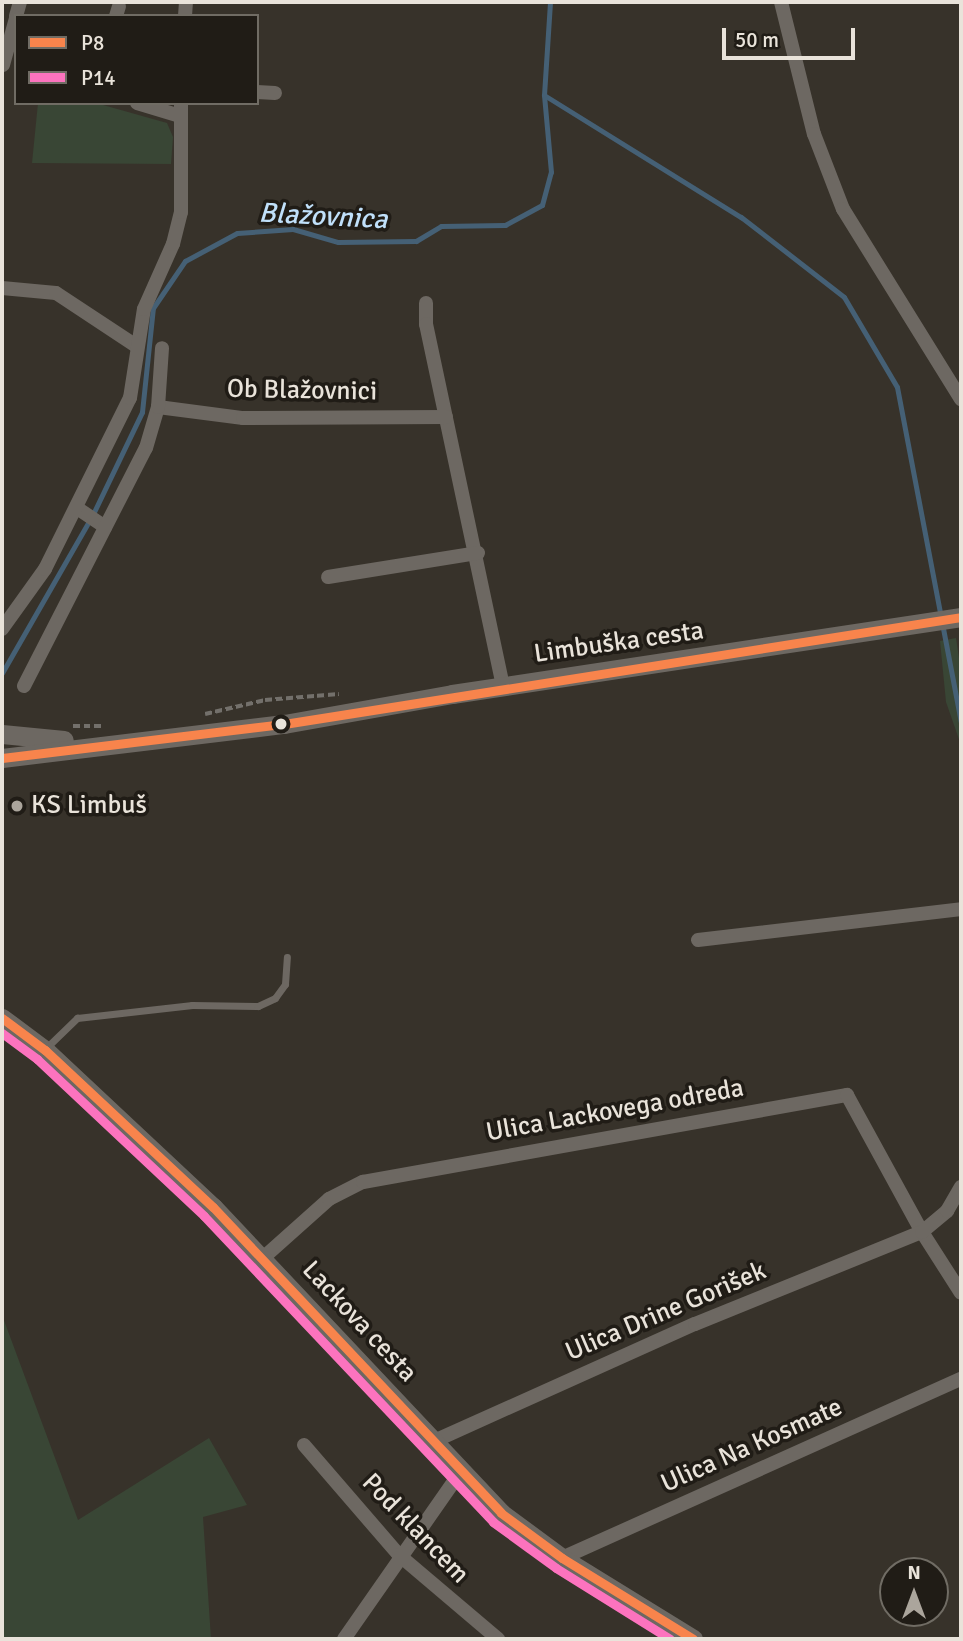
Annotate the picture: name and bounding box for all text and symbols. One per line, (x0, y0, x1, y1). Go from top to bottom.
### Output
legend (14, 14, 259, 105)
scale bar (725, 14, 858, 58)
text: 50 m (735, 27, 779, 53)
text: P8 (81, 30, 104, 56)
text: P14 (81, 65, 116, 91)
water label: Blažovnica (258, 196, 388, 236)
street label: Ob Blažovnici (227, 374, 377, 408)
street label: Limbuška cesta (532, 616, 706, 670)
unlabelled marker (274, 717, 288, 731)
place label: KS Limbuš (31, 790, 147, 822)
marker: KS Limbuš (9, 798, 25, 814)
street label: Ulica Lackovega odreda (484, 1073, 746, 1149)
street label: Lackova cesta (295, 1255, 423, 1389)
street label: Ulica Drine Gorišek (561, 1256, 771, 1368)
street label: Ulica Na Kosmate (657, 1392, 847, 1500)
street label: Pod klancem (355, 1468, 475, 1590)
north arrow (879, 1557, 949, 1627)
text: N (907, 1561, 921, 1585)

